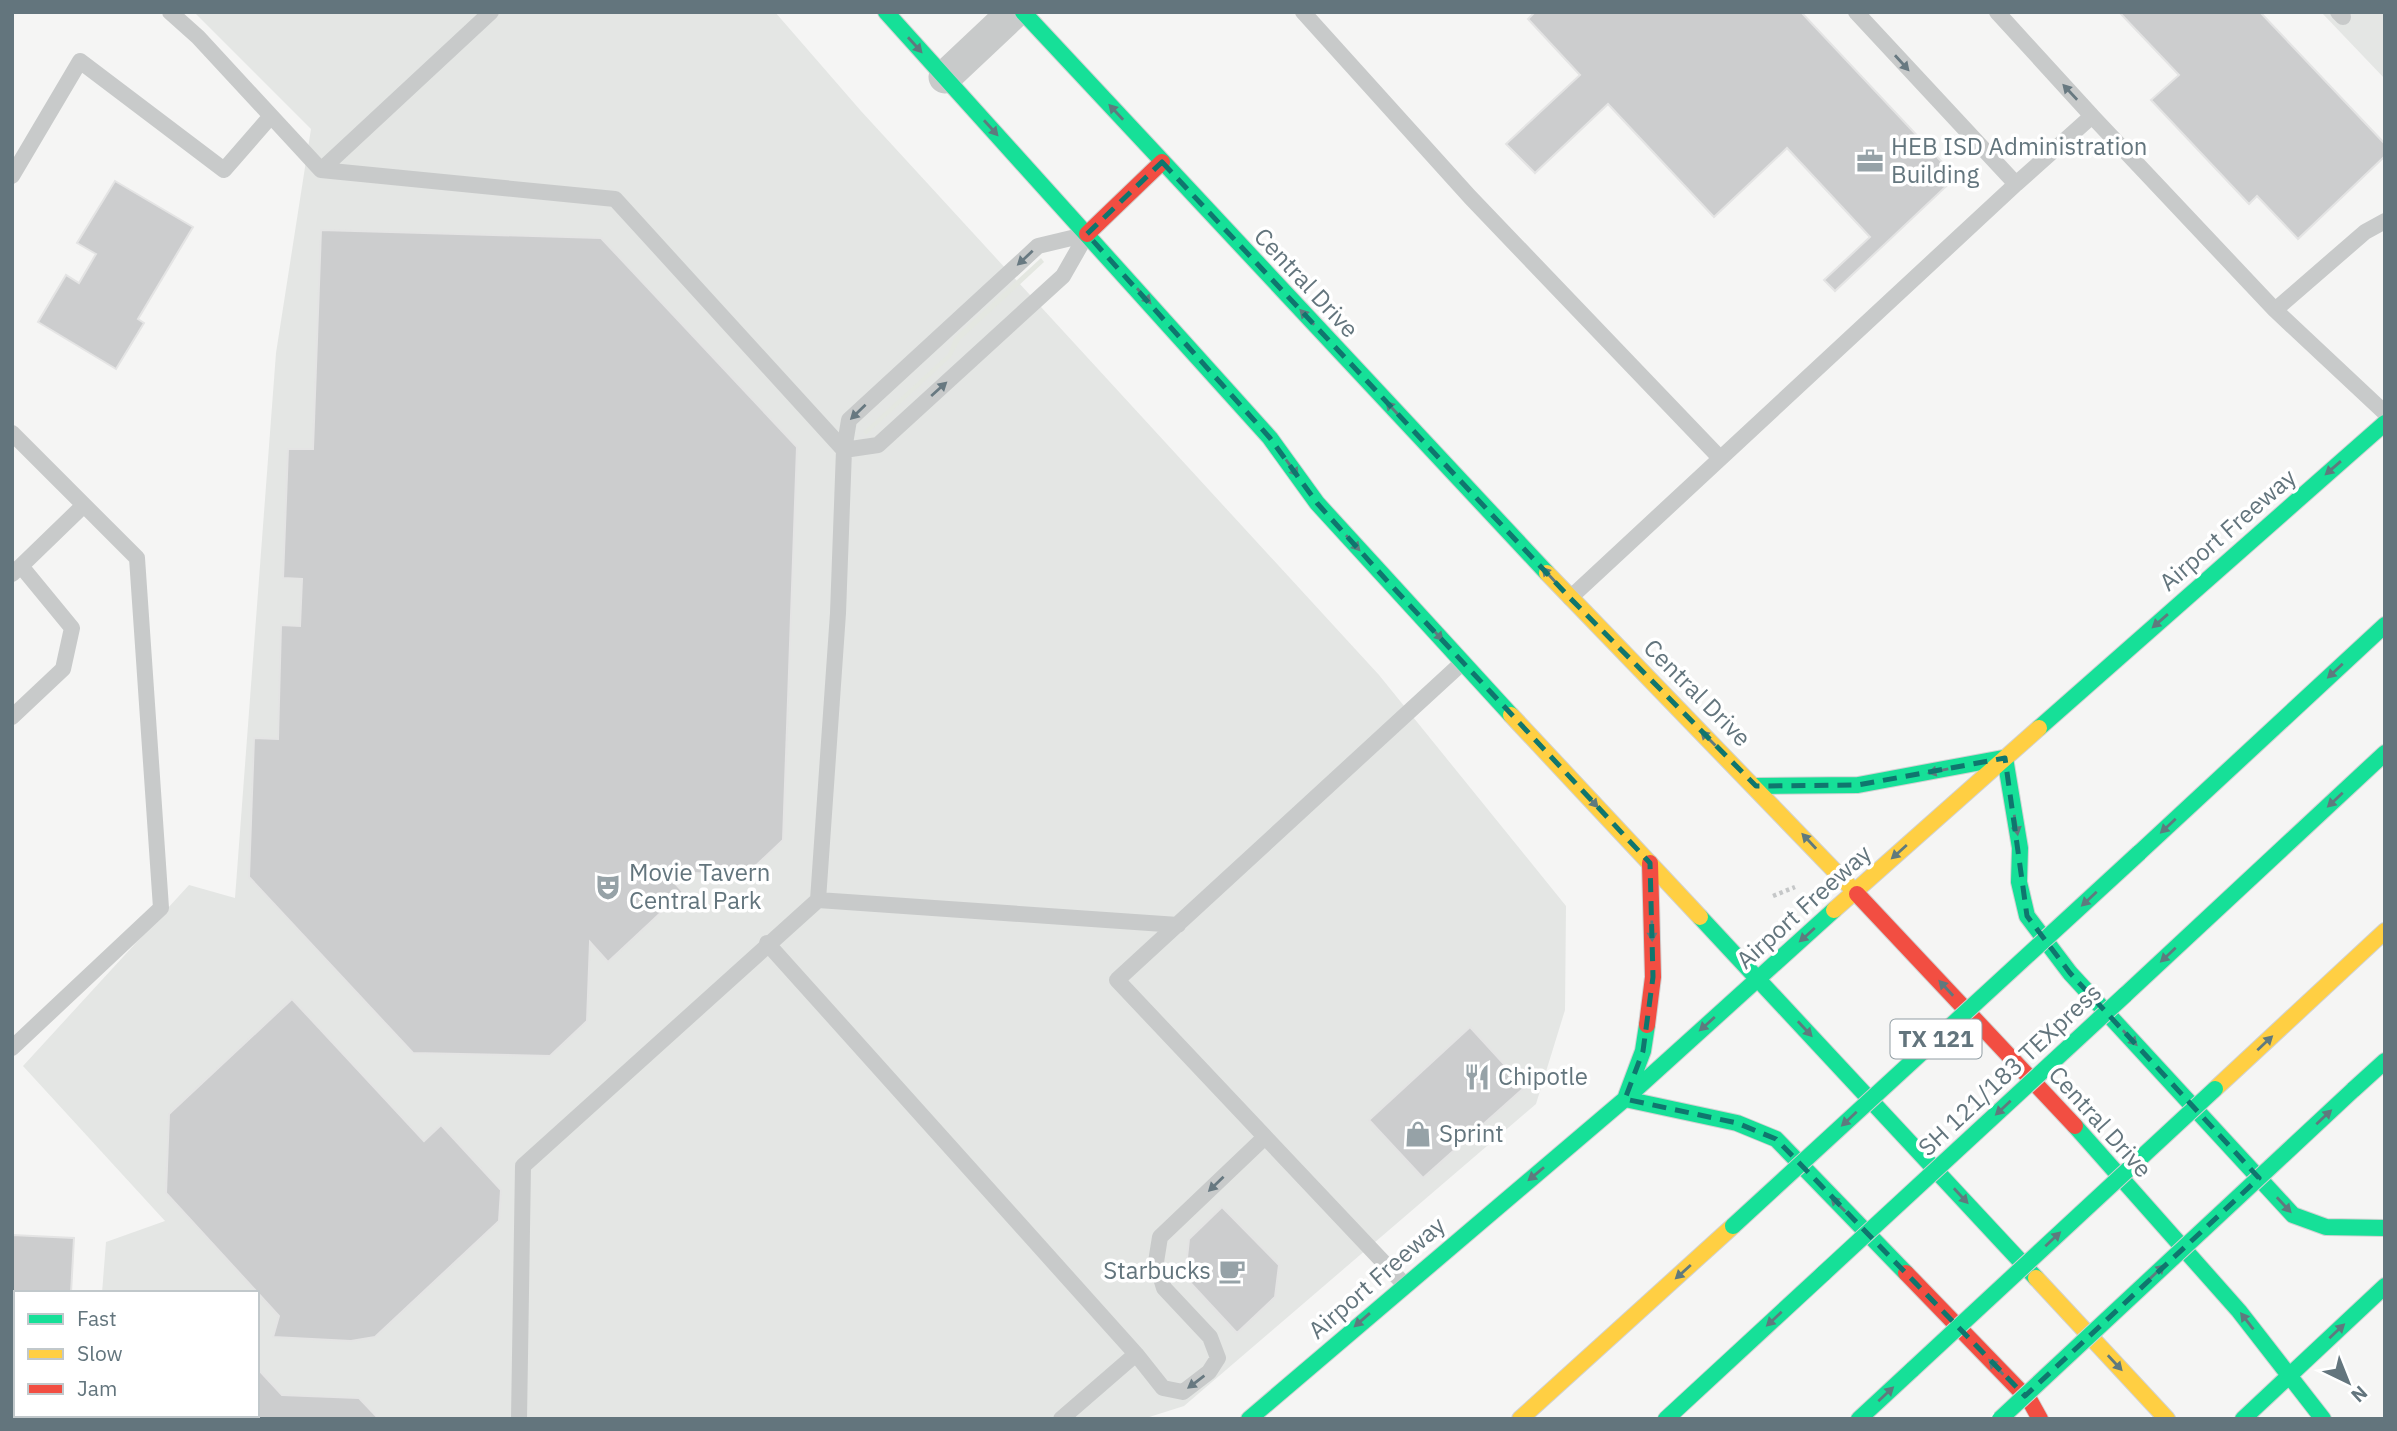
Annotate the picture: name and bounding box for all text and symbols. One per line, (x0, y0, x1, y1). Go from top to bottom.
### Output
one-way arrow (907, 36, 923, 53)
one-way arrow (1894, 54, 1910, 71)
one-way arrow (2062, 84, 2078, 101)
one-way arrow (1108, 104, 1124, 121)
one-way arrow (983, 119, 999, 137)
place label: HEB ISD Administration Building (1891, 130, 2147, 190)
office icon: HEB ISD Administration Building (1855, 146, 1885, 176)
street label: Central Drive (1247, 220, 1366, 344)
one-way arrow (1016, 250, 1034, 266)
one-way arrow (1135, 287, 1151, 304)
one-way arrow (1299, 309, 1315, 326)
one-way arrow (930, 381, 948, 397)
one-way arrow (1386, 401, 1402, 418)
one-way arrow (849, 404, 866, 421)
one-way arrow (1285, 459, 1299, 478)
one-way arrow (2325, 460, 2342, 475)
street label: Airport Freeway (2152, 461, 2302, 598)
one-way arrow (1345, 534, 1361, 552)
one-way arrow (1541, 566, 1557, 584)
one-way arrow (2151, 612, 2168, 628)
one-way arrow (1428, 624, 1444, 642)
street label: Central Drive (1637, 632, 1758, 753)
one-way arrow (2326, 663, 2344, 679)
one-way arrow (1700, 729, 1717, 746)
one-way arrow (1927, 766, 1949, 777)
one-way arrow (1583, 791, 1599, 809)
one-way arrow (2327, 791, 2344, 807)
one-way arrow (2011, 814, 2022, 836)
one-way arrow (2160, 817, 2177, 833)
one-way arrow (1801, 833, 1817, 850)
street label: Airport Freeway (1729, 837, 1878, 975)
one-way arrow (1890, 844, 1908, 860)
place label: Movie Tavern Central Park (629, 856, 770, 916)
theatre icon: Movie Tavern Central Park (593, 872, 623, 902)
one-way arrow (2080, 891, 2098, 907)
one-way arrow (1646, 920, 1658, 942)
one-way arrow (1798, 927, 1816, 943)
one-way arrow (2160, 946, 2177, 962)
street label: SH 121/183 TEXpress (1911, 976, 2108, 1163)
one-way arrow (1939, 980, 1955, 997)
one-way arrow (1698, 1016, 1716, 1032)
one-way arrow (1797, 1020, 1813, 1037)
road number: TX 121 (1890, 1020, 1982, 1058)
one-way arrow (2121, 1029, 2137, 1046)
one-way arrow (2256, 1035, 2274, 1051)
street label: Central Drive (2042, 1059, 2159, 1184)
place label: Chipotle (1498, 1060, 1588, 1092)
restaurant icon: Chipotle (1462, 1062, 1492, 1092)
one-way arrow (1995, 1099, 2012, 1115)
one-way arrow (2315, 1109, 2333, 1125)
one-way arrow (1841, 1111, 1858, 1127)
place label: Sprint (1439, 1117, 1504, 1149)
shop icon: Sprint (1403, 1119, 1433, 1149)
one-way arrow (1527, 1166, 1544, 1181)
one-way arrow (1207, 1176, 1224, 1193)
one-way arrow (1952, 1187, 1968, 1204)
one-way arrow (1830, 1196, 1847, 1212)
one-way arrow (2276, 1196, 2292, 1214)
street label: Airport Freeway (1301, 1209, 1451, 1346)
one-way arrow (2044, 1231, 2062, 1247)
place label: Starbucks (1103, 1254, 1211, 1286)
cafe icon: Starbucks (1217, 1256, 1247, 1286)
one-way arrow (1674, 1264, 1692, 1280)
one-way arrow (2148, 1264, 2166, 1280)
legend (14, 1291, 259, 1417)
text: Fast (77, 1304, 117, 1332)
one-way arrow (1766, 1311, 1783, 1327)
one-way arrow (1354, 1312, 1371, 1328)
one-way arrow (2240, 1313, 2255, 1331)
one-way arrow (2328, 1323, 2345, 1339)
text: Slow (77, 1339, 123, 1367)
north arrow (2313, 1347, 2383, 1417)
one-way arrow (2107, 1354, 2123, 1372)
one-way arrow (1989, 1359, 2005, 1376)
text: Jam (77, 1374, 117, 1402)
one-way arrow (1187, 1375, 1205, 1389)
text: N (2346, 1381, 2373, 1408)
one-way arrow (1877, 1386, 1894, 1402)

